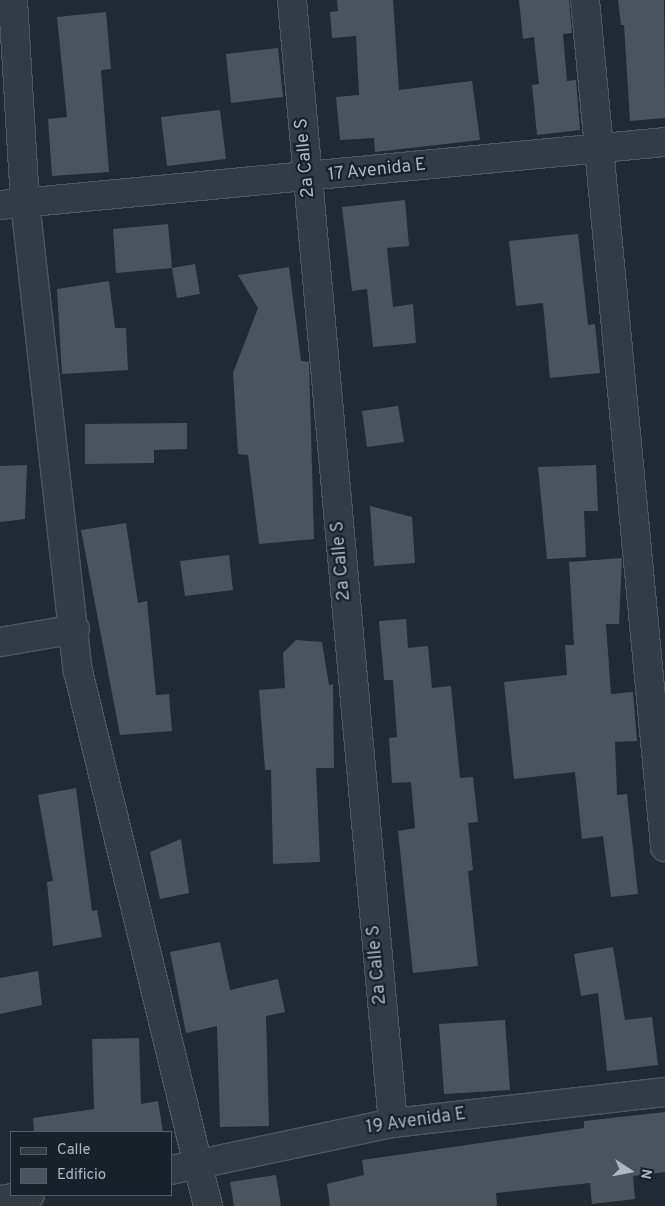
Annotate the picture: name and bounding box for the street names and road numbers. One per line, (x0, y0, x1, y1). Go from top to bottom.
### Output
street label: 2a Calle S (292, 117, 320, 199)
street label: 17 Avenida E (326, 155, 428, 187)
street label: 2a Calle S (328, 520, 356, 602)
street label: 2a Calle S (364, 924, 392, 1006)
street label: 19 Avenida E (364, 1104, 468, 1140)

